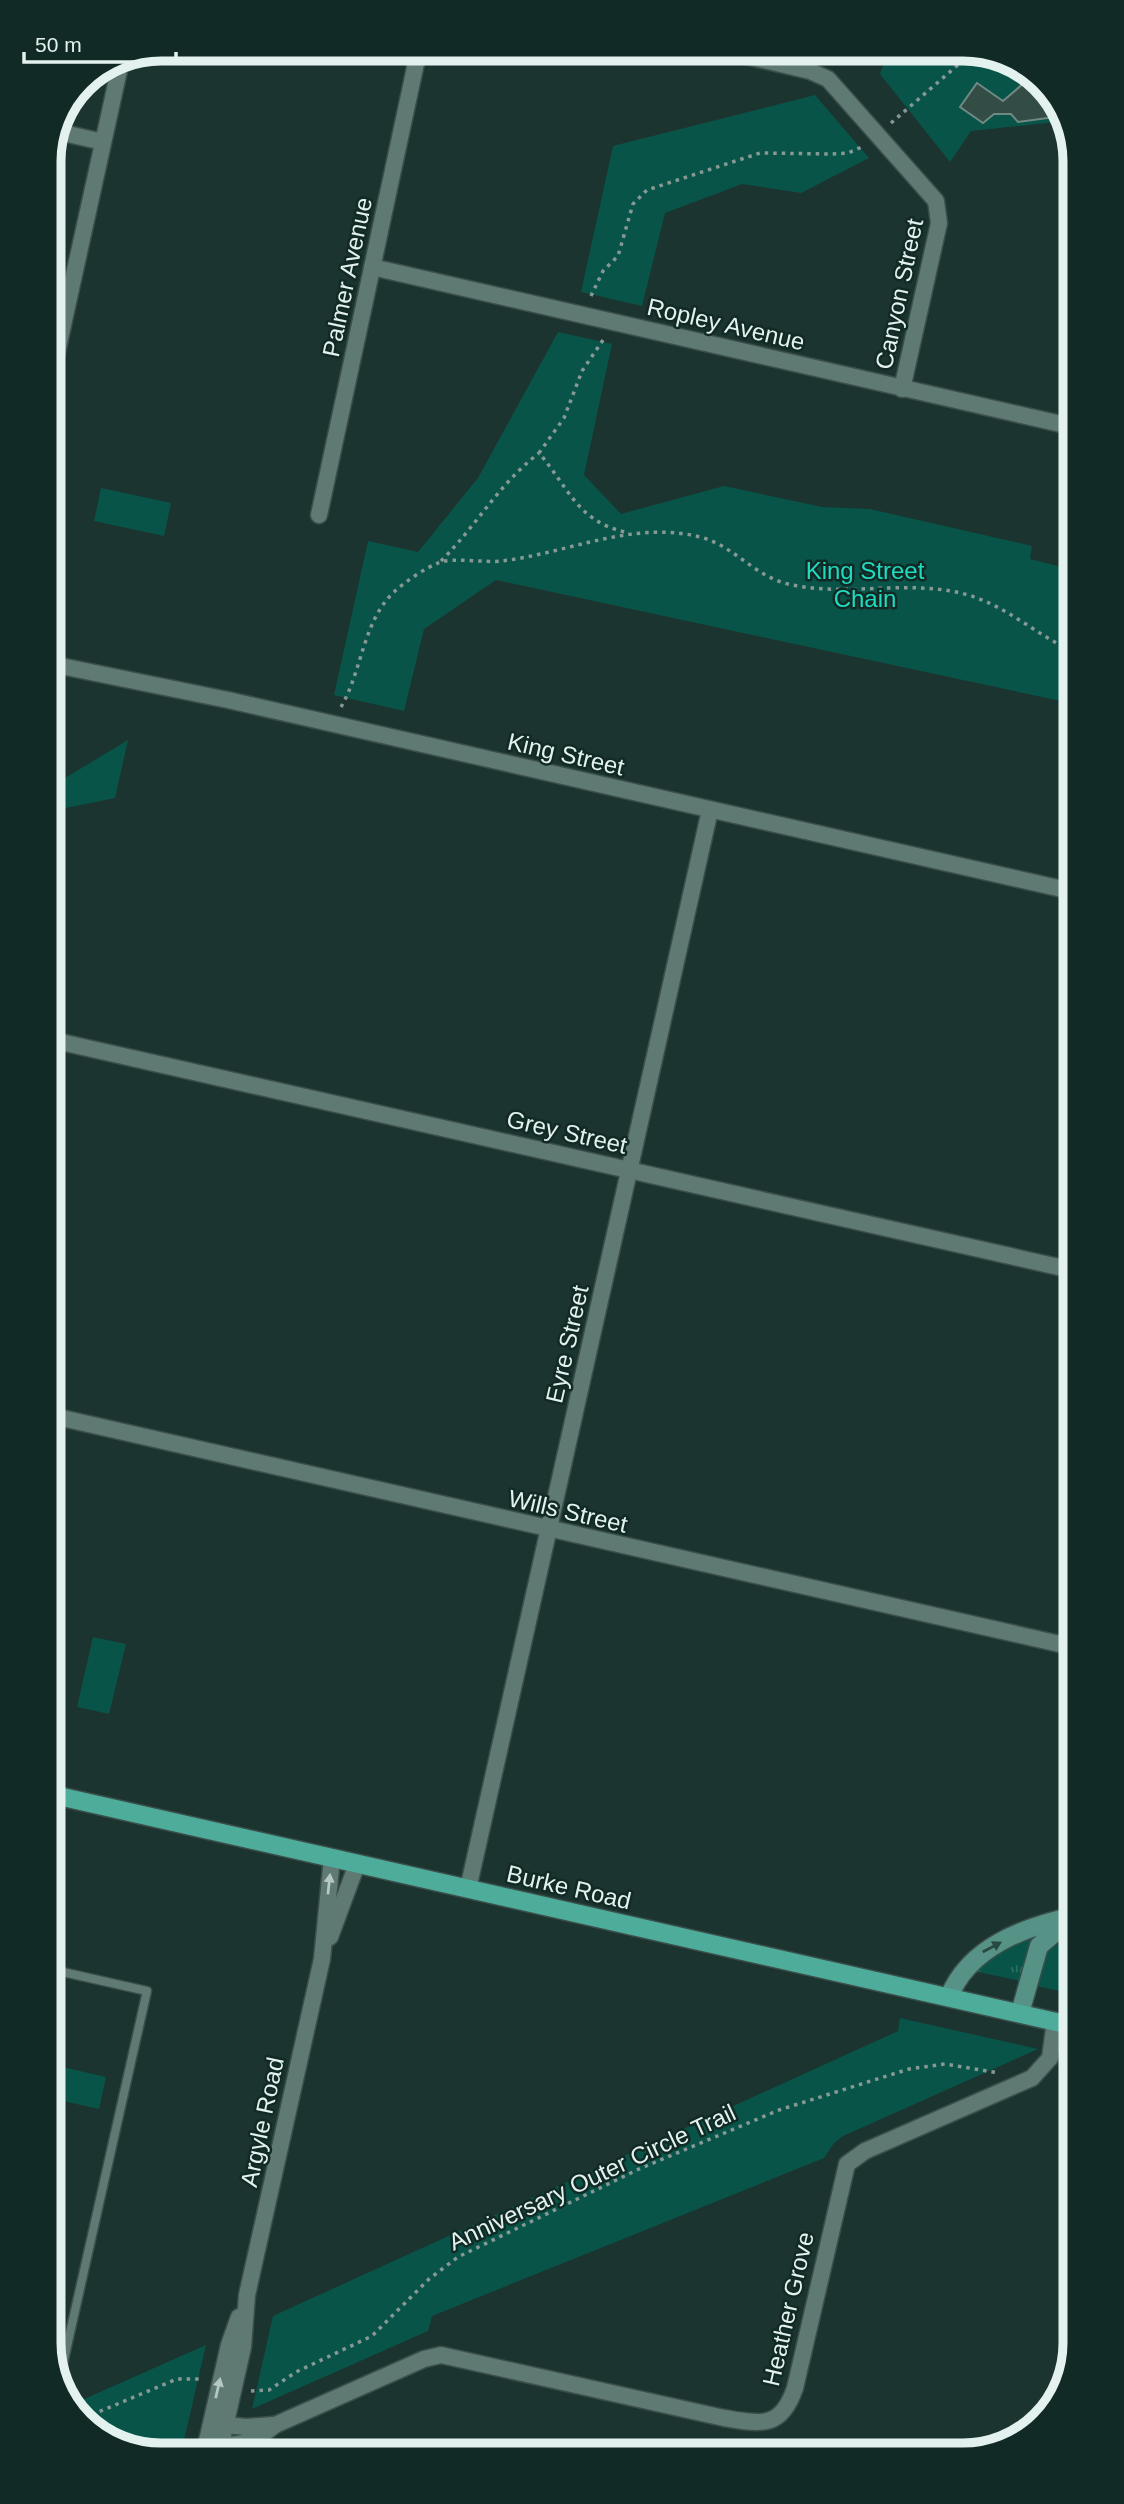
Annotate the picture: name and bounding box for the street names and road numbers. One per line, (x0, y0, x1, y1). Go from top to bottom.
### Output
street label: Palmer Avenue (317, 195, 377, 359)
street label: Canyon Street (870, 216, 928, 372)
street label: Ropley Avenue (645, 293, 807, 355)
street label: King Street (505, 727, 627, 781)
street label: Grey Street (504, 1105, 630, 1159)
street label: Eyre Street (540, 1282, 594, 1406)
street label: Wills Street (506, 1484, 630, 1538)
street label: Burke Road (504, 1860, 634, 1914)
street label: Argyle Road (235, 2055, 289, 2189)
street label: Anniversary Outer Circle Trail (444, 2099, 740, 2255)
street label: Heather Grove (757, 2229, 819, 2389)

